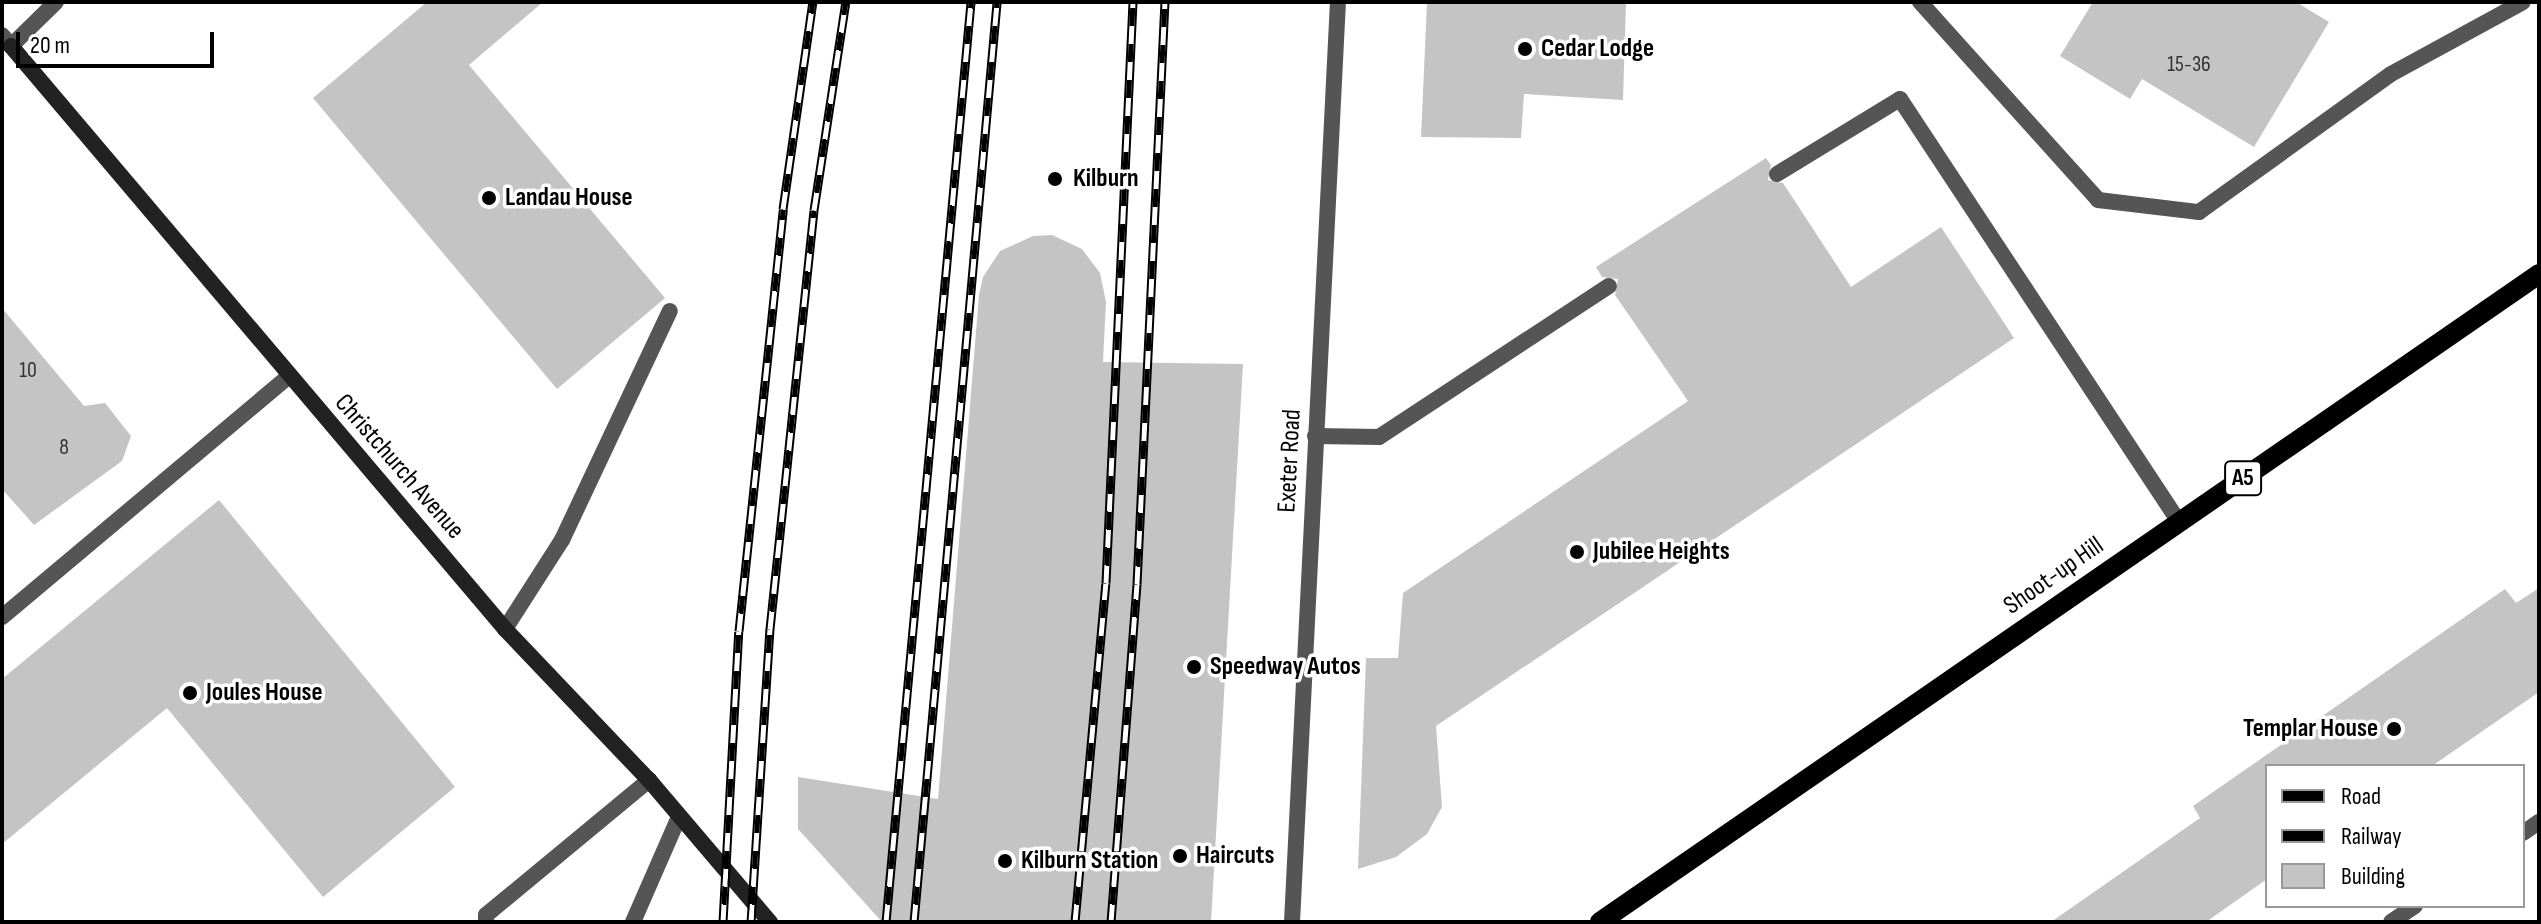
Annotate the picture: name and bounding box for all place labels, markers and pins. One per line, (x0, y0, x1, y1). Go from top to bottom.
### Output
place label: Cedar Lodge (1541, 33, 1654, 65)
marker: Cedar Lodge (1516, 40, 1534, 58)
place label: Kilburn (1073, 163, 1139, 195)
marker: Kilburn (1044, 168, 1066, 190)
place label: Landau House (505, 182, 633, 214)
marker: Landau House (480, 189, 498, 207)
place label: Jubilee Heights (1593, 536, 1730, 568)
marker: Jubilee Heights (1568, 543, 1586, 561)
place label: Speedway Autos (1210, 651, 1361, 683)
marker: Speedway Autos (1185, 658, 1203, 676)
place label: Joules House (206, 677, 323, 709)
marker: Joules House (181, 684, 199, 702)
place label: Templar House (2243, 713, 2378, 745)
marker: Templar House (2385, 720, 2403, 738)
place label: Haircuts (1196, 840, 1274, 872)
place label: Kilburn Station (1021, 845, 1158, 877)
marker: Haircuts (1171, 847, 1189, 865)
marker: Kilburn Station (996, 852, 1014, 870)

